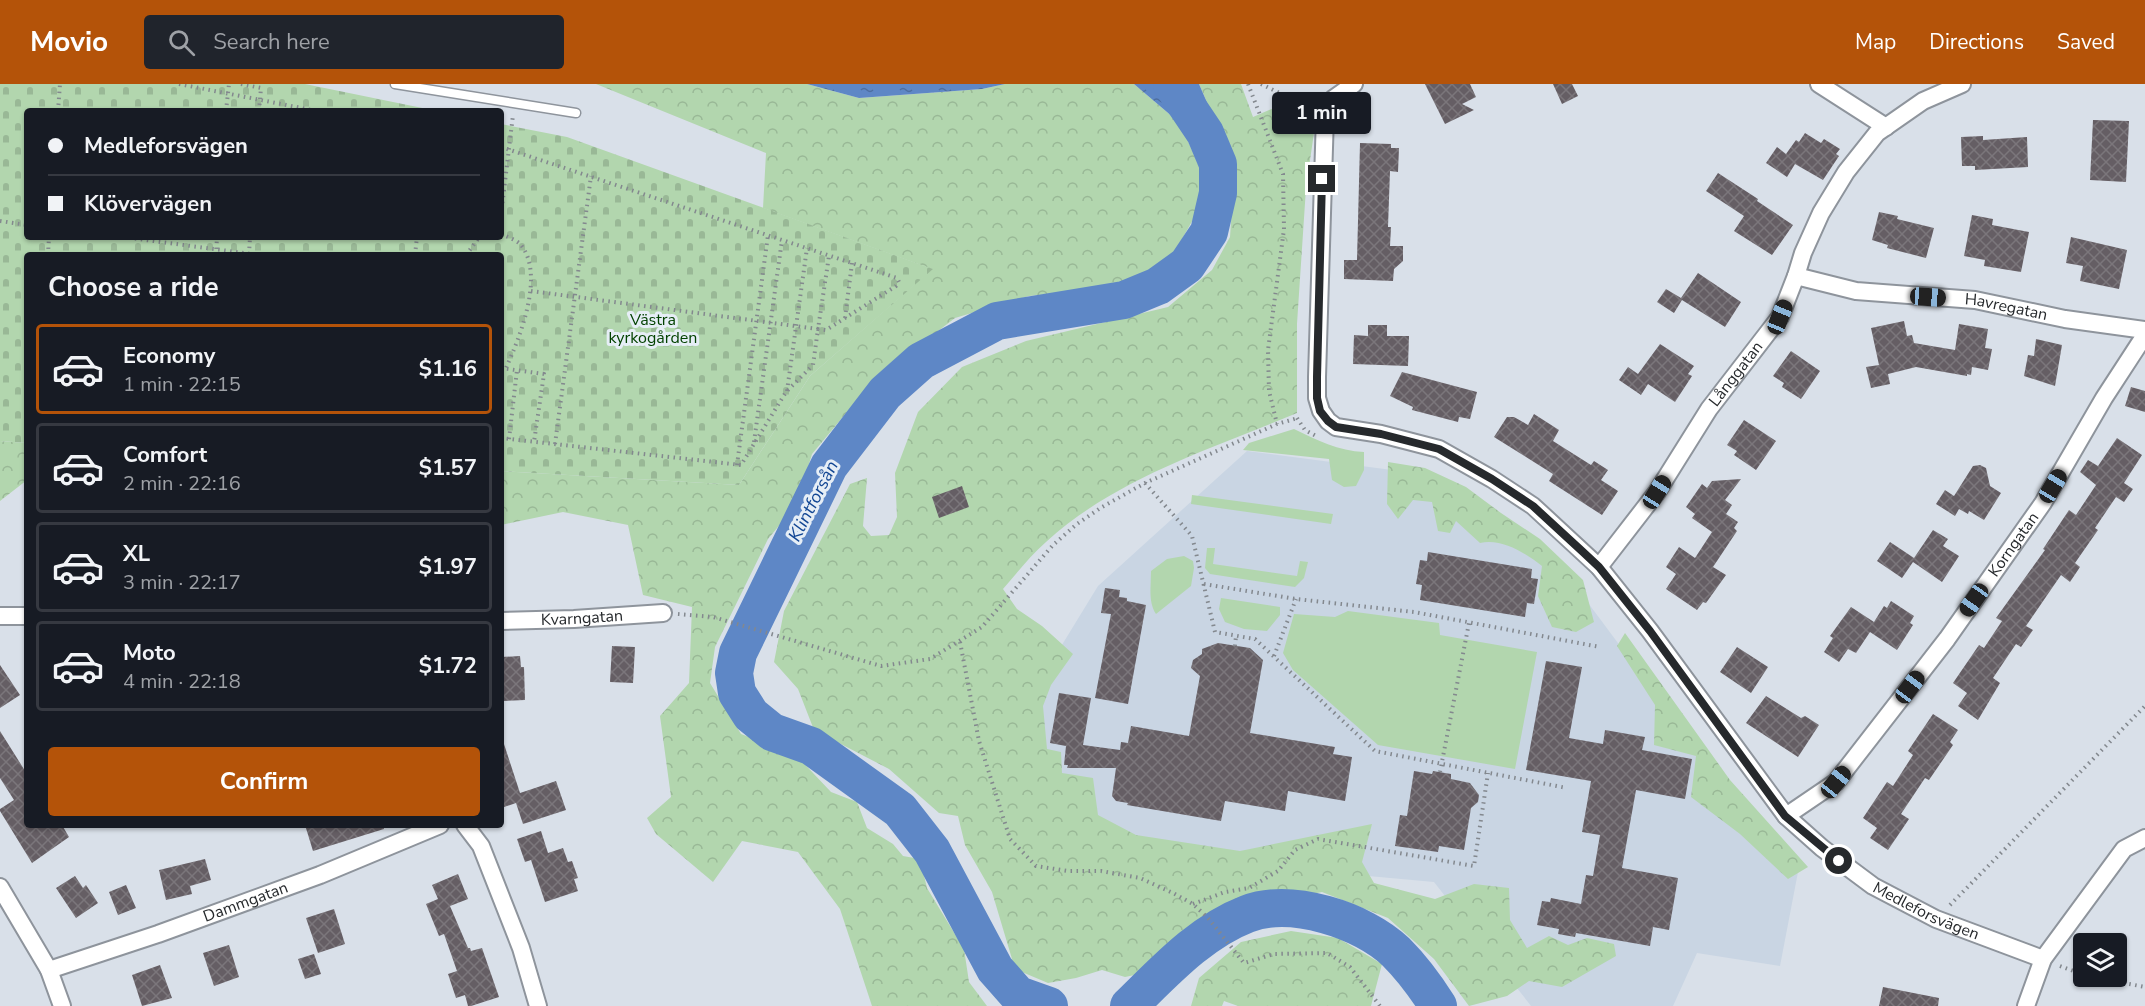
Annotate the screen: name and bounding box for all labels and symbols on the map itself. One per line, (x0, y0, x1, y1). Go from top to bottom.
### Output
callout: 1 min (1272, 92, 1372, 134)
route end (1308, 165, 1335, 192)
car (1909, 287, 1947, 307)
street label: Havregatan (1964, 288, 2050, 326)
car (1765, 297, 1795, 337)
park label: Västra kyrkogården (609, 309, 697, 349)
street label: Långgatan (1704, 337, 1768, 411)
water label: Klintforsån (782, 456, 844, 546)
car (2036, 466, 2070, 506)
car (1640, 472, 1674, 512)
street label: Korngatan (1983, 508, 2044, 581)
car (1956, 580, 1992, 620)
street label: Kvarngatan (541, 605, 624, 631)
car (1892, 667, 1928, 707)
car (1818, 762, 1854, 802)
route start (1825, 847, 1852, 874)
street label: Dammgatan (200, 877, 291, 928)
street label: Medleforsvägen (1869, 877, 1982, 945)

